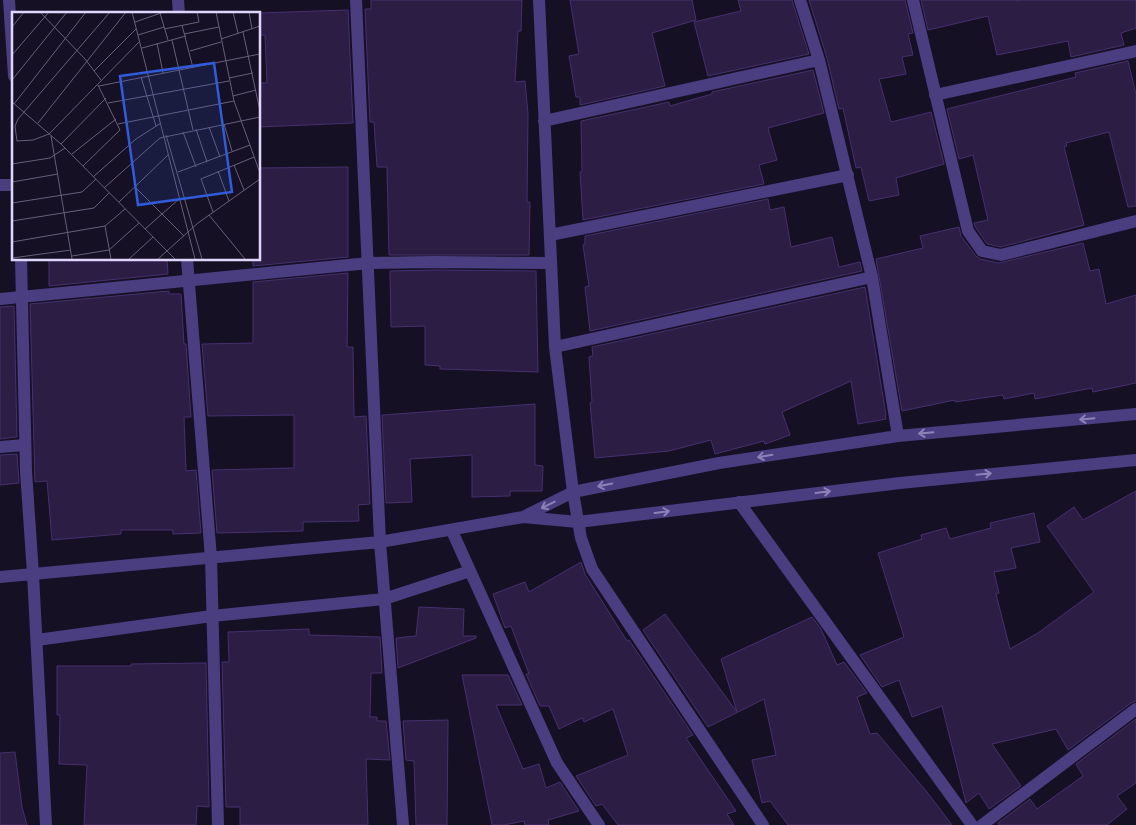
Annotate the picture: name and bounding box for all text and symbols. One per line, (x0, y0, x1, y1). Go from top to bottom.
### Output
inset map (12, 12, 260, 260)
one-way arrow (1080, 414, 1096, 423)
one-way arrow (918, 429, 934, 438)
one-way arrow (757, 452, 773, 462)
one-way arrow (976, 470, 992, 479)
one-way arrow (597, 481, 613, 491)
one-way arrow (815, 487, 831, 497)
one-way arrow (541, 501, 556, 510)
one-way arrow (653, 507, 669, 517)

